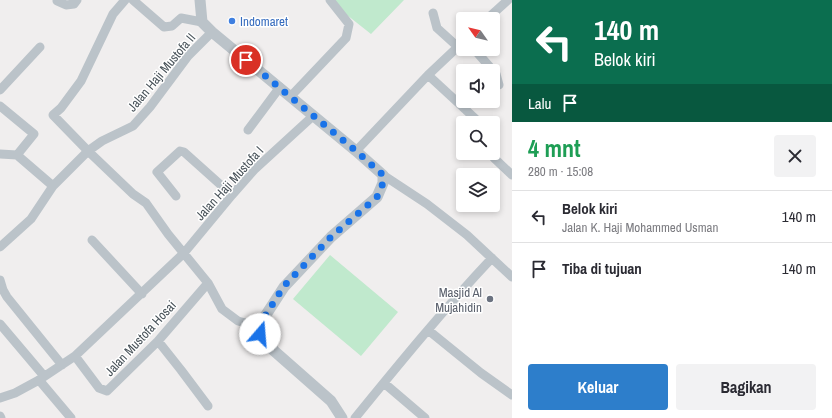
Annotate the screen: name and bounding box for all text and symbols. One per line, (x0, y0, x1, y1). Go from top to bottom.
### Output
text: 140 m (594, 11, 659, 49)
north arrow (456, 12, 500, 56)
map controls (456, 12, 500, 212)
place label: Indomaret (240, 13, 288, 30)
marker: Indomaret (227, 16, 237, 26)
icon: left (528, 16, 580, 68)
street label: Jalan Haji Mustofa II (124, 30, 199, 115)
pin (229, 43, 263, 77)
text: Belok kiri (594, 47, 656, 72)
icon: arrive (235, 49, 257, 71)
button: sound (456, 64, 500, 108)
icon: arrive (559, 92, 581, 114)
text: Lalu (528, 93, 551, 114)
button: search (456, 116, 500, 160)
text: 4 mnt (528, 132, 581, 164)
button: close (774, 135, 816, 177)
street label: Jalan Haji Mustofa I (192, 143, 267, 224)
text: 280 m · 15:08 (528, 163, 593, 180)
button: layers (456, 168, 500, 212)
text: Belok kiri (562, 198, 617, 219)
icon: left (528, 206, 550, 228)
text: 140 m (782, 206, 816, 227)
text: Jalan K. Haji Mohammed Usman (562, 219, 718, 236)
icon: arrive (528, 258, 550, 280)
text: Tiba di tujuan (562, 258, 642, 279)
text: 140 m (782, 258, 816, 279)
place label: Masjid Al Mujahidin (435, 284, 482, 316)
marker: Masjid Al Mujahidin (485, 294, 495, 304)
street label: Jalan Mustofa Hosai (101, 297, 180, 380)
position arrow (239, 313, 281, 355)
button: Keluar (528, 364, 668, 410)
button: Bagikan (676, 364, 816, 410)

